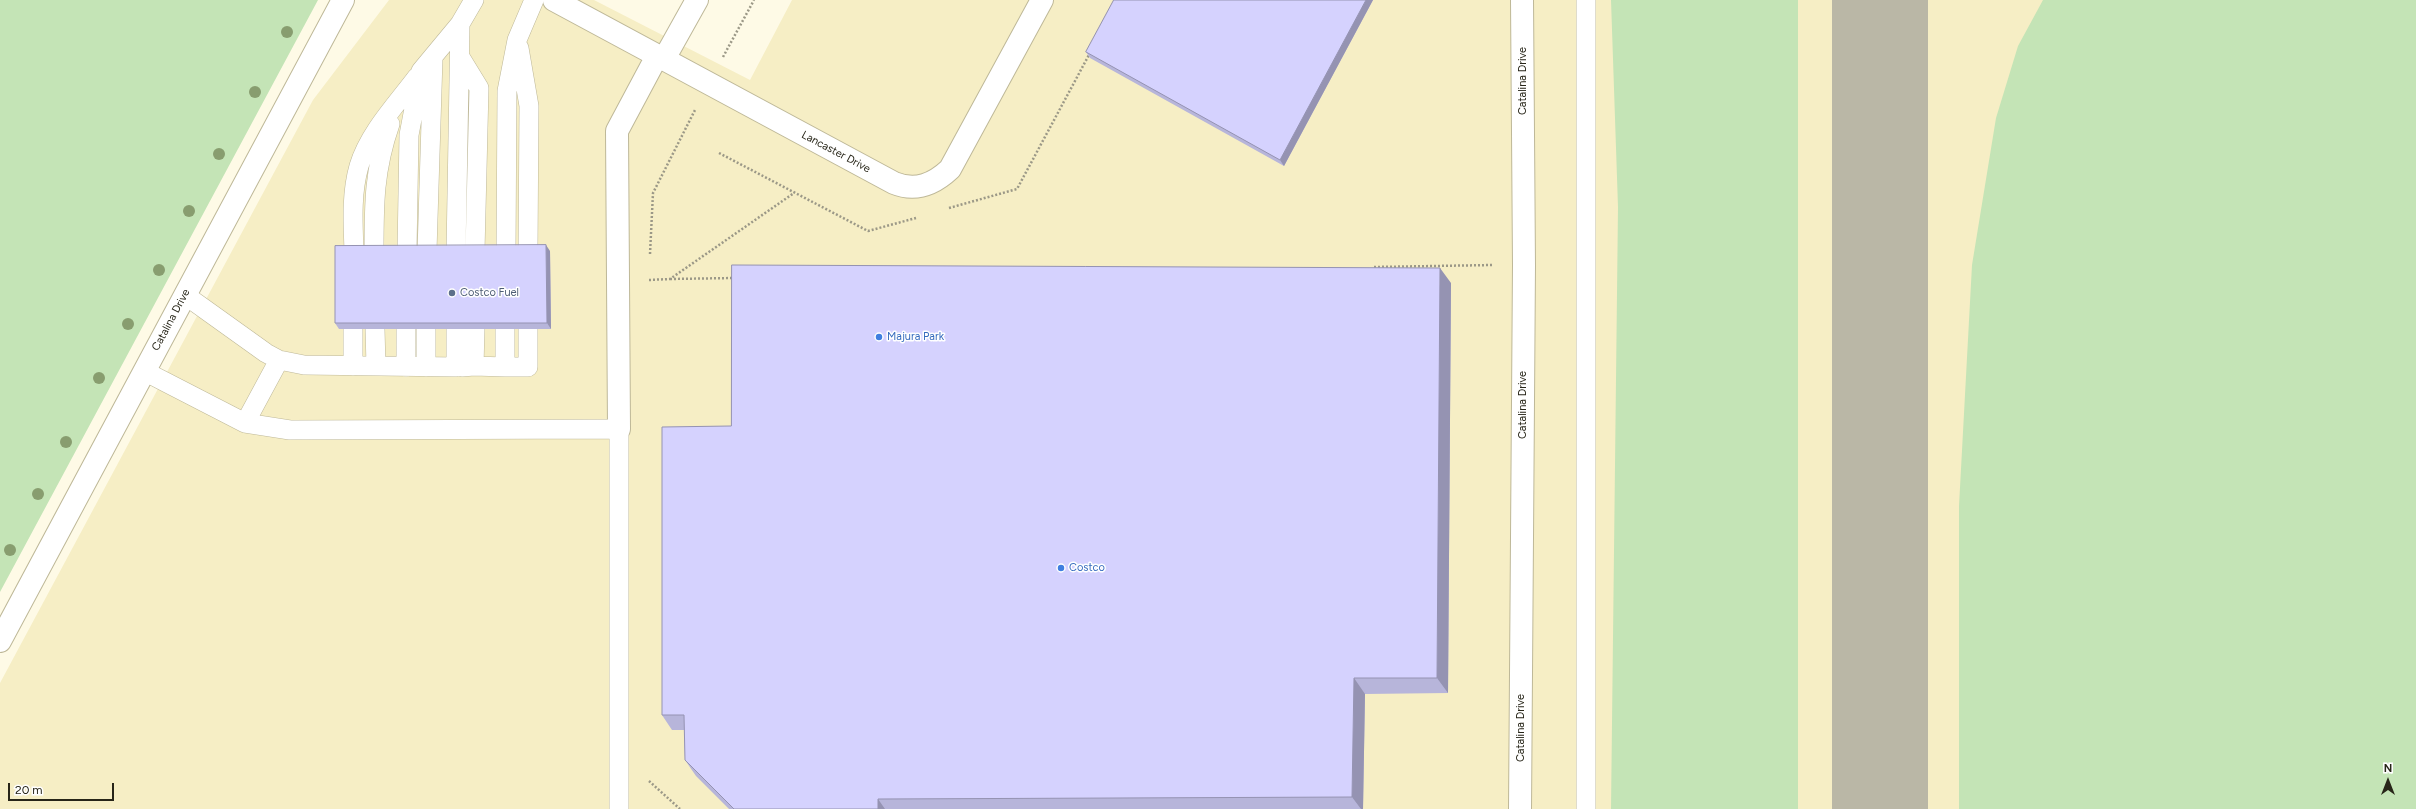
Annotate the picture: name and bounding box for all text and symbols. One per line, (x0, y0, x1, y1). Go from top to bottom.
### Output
street label: Catalina Drive (1516, 47, 1530, 115)
street label: Lancaster Drive (799, 128, 873, 176)
place label: Costco Fuel (460, 286, 519, 300)
street label: Catalina Drive (149, 287, 193, 353)
marker: Costco Fuel (447, 288, 457, 298)
place label: Majura Park (887, 330, 944, 344)
marker: Majura Park (874, 332, 884, 342)
street label: Catalina Drive (1516, 371, 1530, 439)
place label: Costco (1069, 561, 1105, 575)
marker: Costco (1056, 563, 1066, 573)
street label: Catalina Drive (1514, 694, 1528, 762)
north arrow (2368, 761, 2408, 801)
text: N (2384, 762, 2392, 775)
scale bar (10, 775, 116, 801)
text: 20 m (15, 783, 43, 797)

